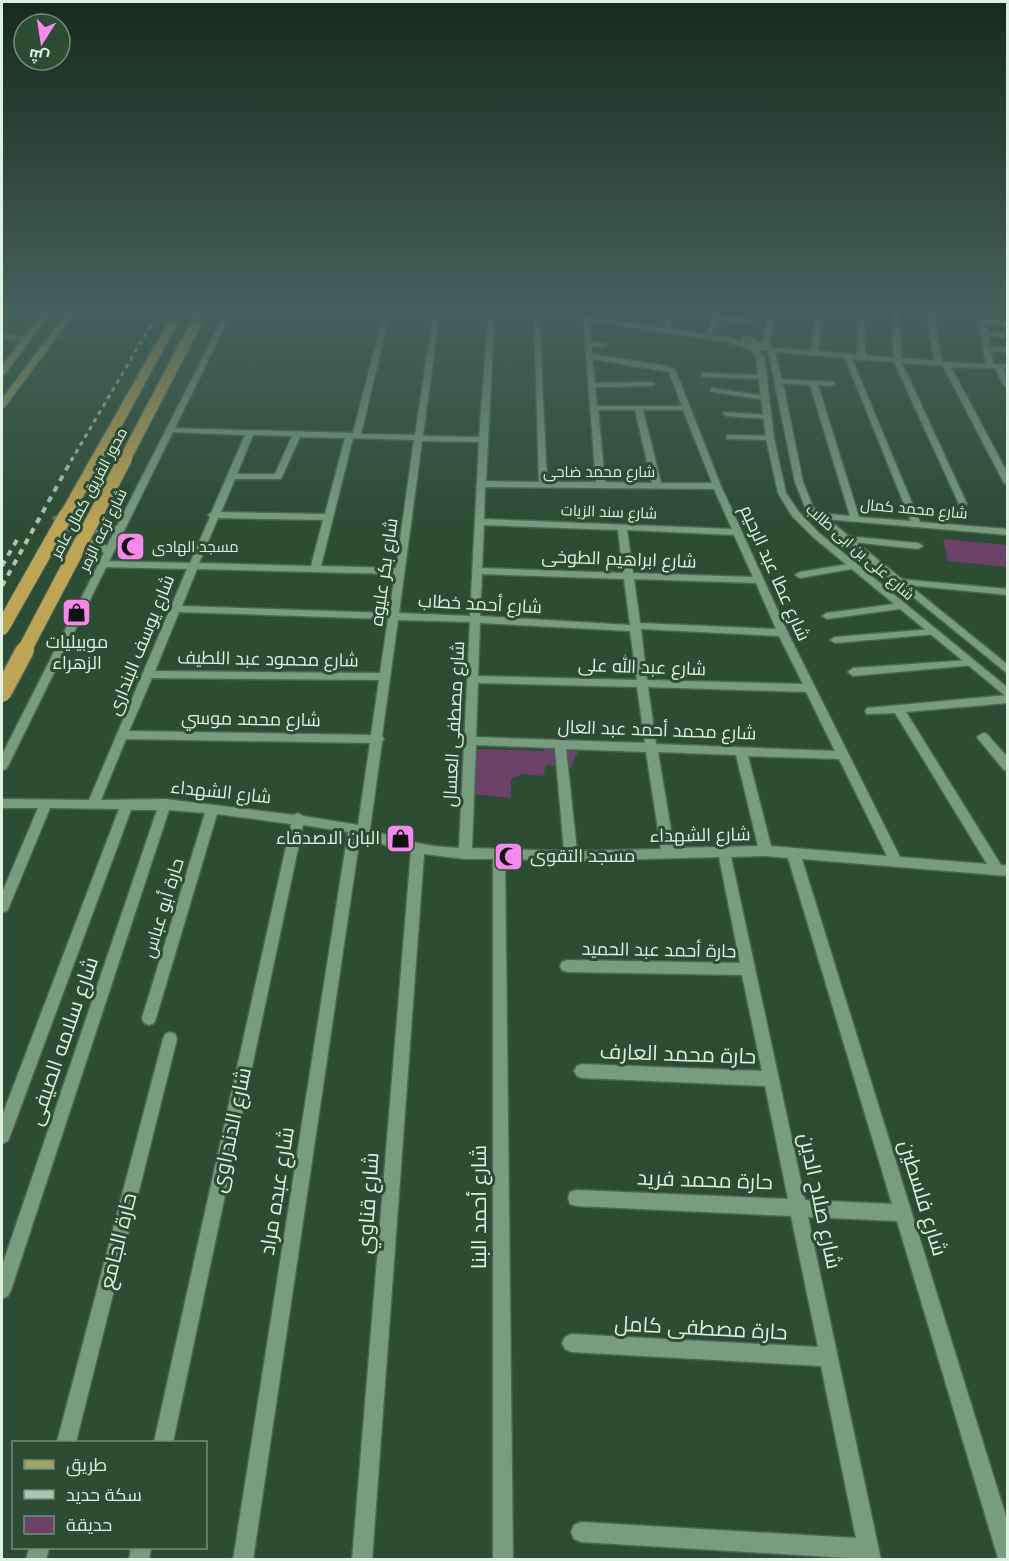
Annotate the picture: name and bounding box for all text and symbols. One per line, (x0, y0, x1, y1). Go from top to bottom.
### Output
north arrow (12, 12, 72, 72)
text: ش (27, 45, 51, 68)
street label: محور الفريق كمال عامر (46, 425, 132, 563)
street label: شارع محمد ضاحى (543, 463, 655, 483)
street label: شارع ترعه الزمر (75, 486, 133, 576)
street label: شارع محمد كمال (859, 495, 968, 525)
street label: شارع على بن ابى طالب (801, 500, 918, 605)
street label: شارع سند الزيات (561, 501, 657, 525)
street label: شارع عطا عبد الرحيم (734, 502, 815, 645)
street label: شارع بكر عليوه (366, 517, 403, 628)
mosque icon: مسجد الهادى (115, 531, 147, 563)
place label: مسجد الهادى (152, 538, 239, 557)
street label: شارع ابراهيم الطوخى (541, 545, 697, 574)
street label: شارع يوسف البندارى (103, 572, 180, 719)
street label: شارع أحمد خطاب (417, 590, 543, 619)
shop icon: موبيليات الزهراء (61, 597, 93, 629)
place label: موبيليات الزهراء (46, 631, 108, 674)
street label: شارع مصطفى العسال (439, 640, 470, 808)
street label: شارع محمود عبد اللطيف (177, 646, 359, 673)
street label: شارع عبد الله على (578, 653, 706, 681)
street label: شارع محمد موسي (181, 707, 321, 733)
street label: شارع محمد أحمد عبد العال (557, 716, 757, 745)
street label: شارع الشهداء (169, 776, 272, 809)
shop icon: البان الاصدقاء (385, 822, 417, 854)
street label: شارع الشهداء (649, 823, 751, 848)
place label: البان الاصدقاء (276, 827, 380, 849)
mosque icon: مسجد التقوى (493, 840, 525, 872)
place label: مسجد التقوى (530, 845, 635, 867)
street label: حارة أبو عباس (137, 855, 189, 961)
street label: حارة أحمد عبد الحميد (581, 938, 737, 962)
street label: شارع سلامه الصيفى (22, 953, 105, 1129)
street label: حارة محمد العارف (599, 1038, 757, 1070)
street label: شارع الدندراوى (205, 1065, 258, 1195)
street label: شارع عبده مراد (254, 1125, 301, 1257)
street label: شارع صلاح الدين (792, 1131, 847, 1272)
street label: شارع فلسطين (892, 1137, 953, 1260)
street label: شارع أحمد البنا (466, 1145, 493, 1269)
street label: شارع قناوي (351, 1151, 388, 1255)
street label: حارة محمد فريد (637, 1165, 773, 1195)
street label: حارة الجامع (94, 1190, 143, 1292)
street label: حارة مصطفى كامل (614, 1310, 788, 1346)
legend (12, 1441, 207, 1549)
text: طريق (66, 1454, 107, 1477)
text: سكة حديد (66, 1484, 142, 1506)
text: حديقة (66, 1514, 112, 1536)

